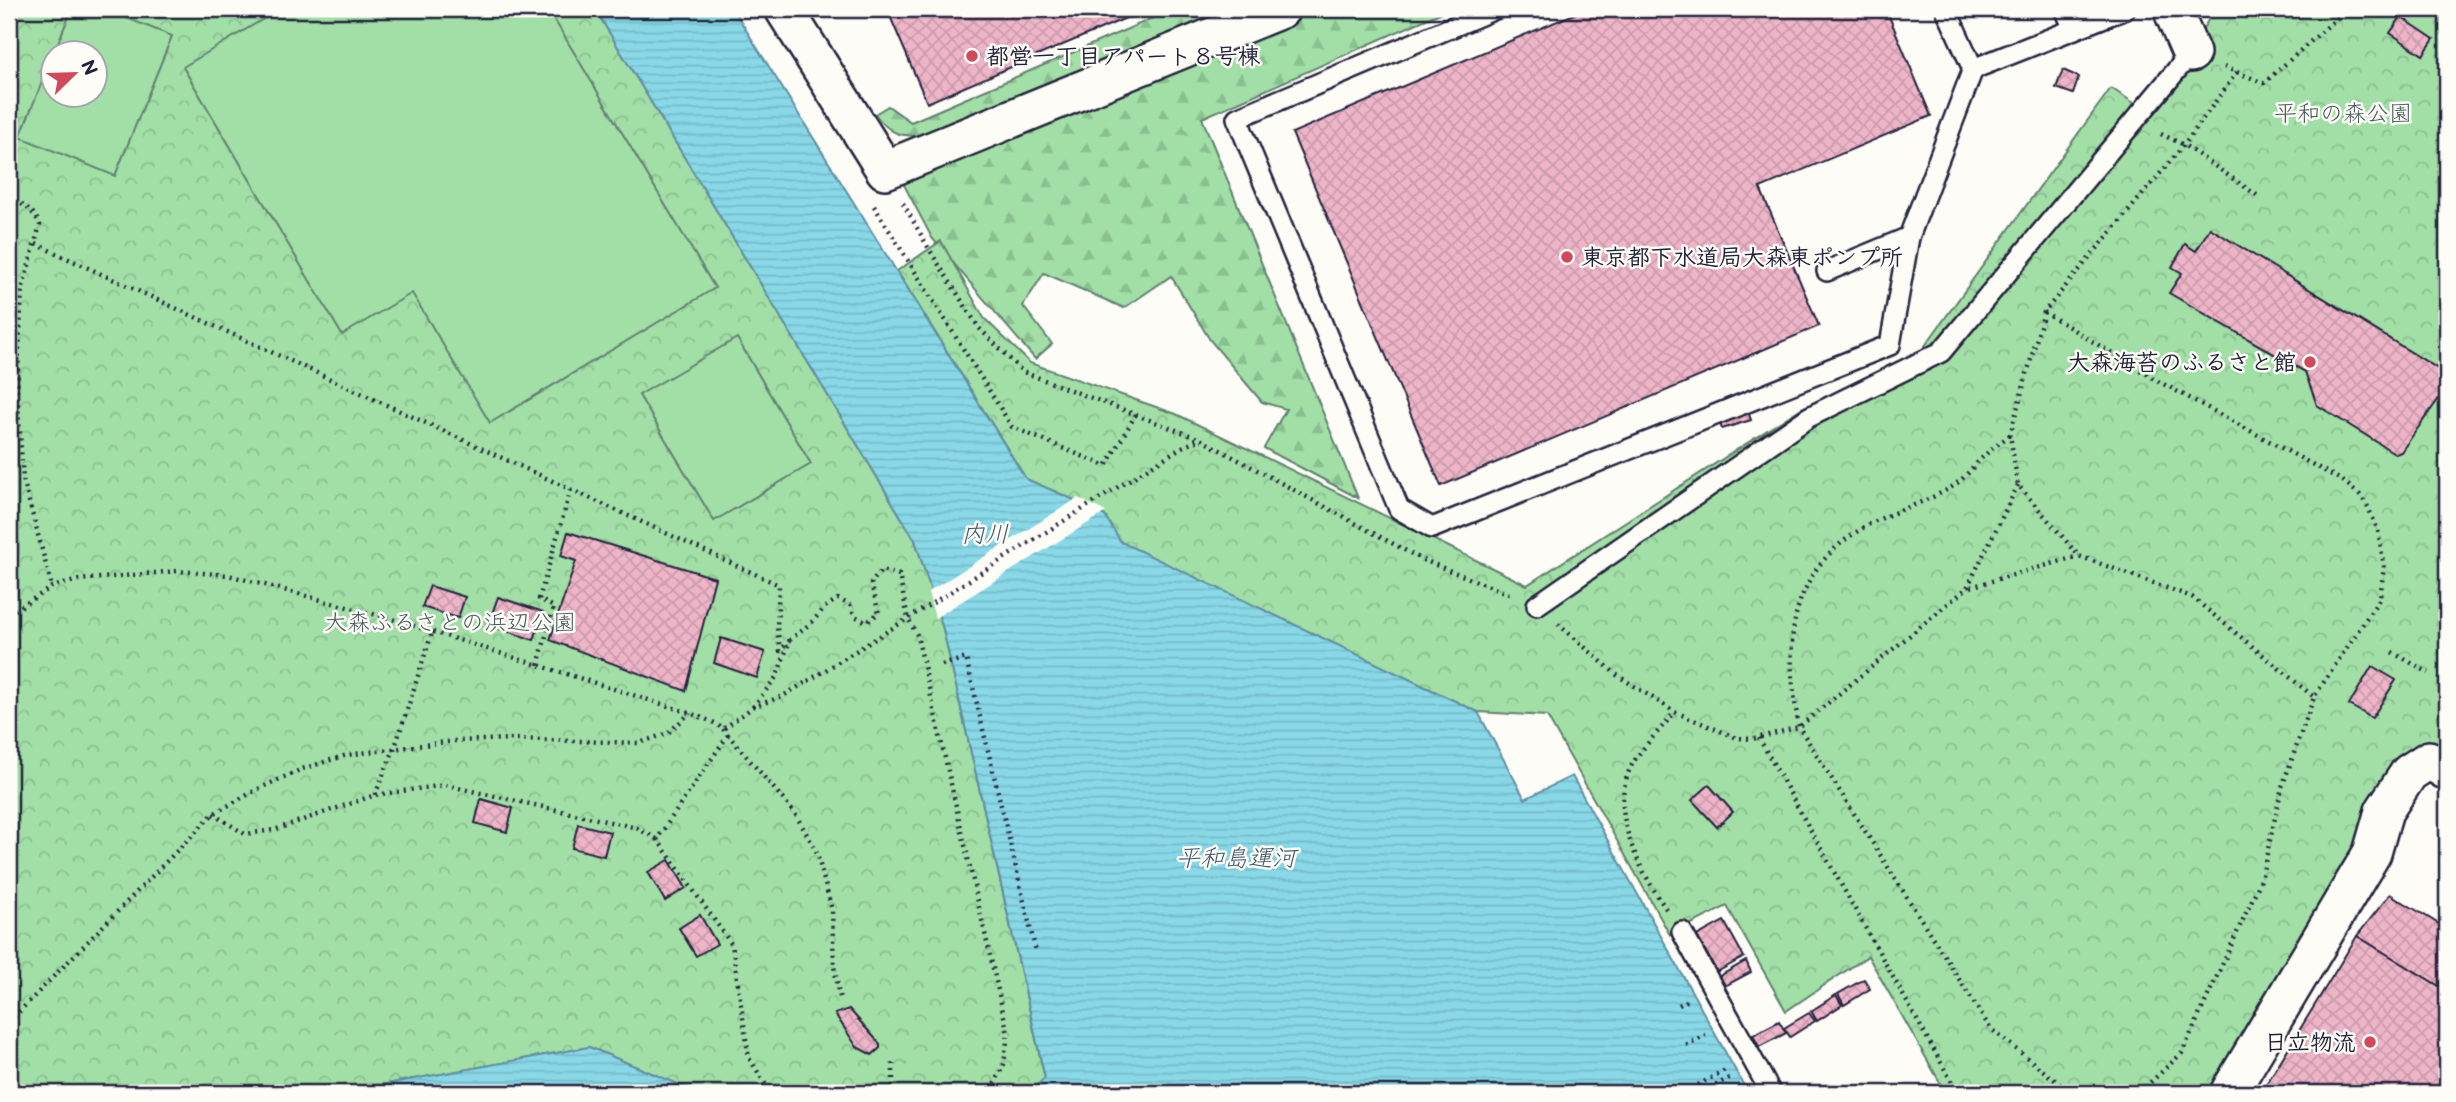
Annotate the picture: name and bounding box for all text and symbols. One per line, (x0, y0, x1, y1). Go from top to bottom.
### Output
north arrow (38, 38, 108, 108)
place label: 都営一丁目アパート８号棟 (986, 43, 1261, 71)
marker: 都営一丁目アパート８号棟 (964, 48, 980, 64)
text: N (75, 57, 102, 79)
park label: 平和の森公園 (2274, 100, 2412, 128)
place label: 東京都下水道局大森東ポンプ所 (1581, 244, 1903, 272)
marker: 東京都下水道局大森東ポンプ所 (1559, 249, 1575, 265)
place label: 大森海苔のふるさと館 (2067, 349, 2296, 377)
marker: 大森海苔のふるさと館 (2302, 354, 2318, 370)
water label: 内川 (961, 520, 1009, 549)
park label: 大森ふるさとの浜辺公園 (324, 609, 576, 637)
water label: 平和島運河 (1176, 844, 1299, 873)
place label: 日立物流 (2264, 1029, 2356, 1057)
marker: 日立物流 (2362, 1034, 2378, 1050)

